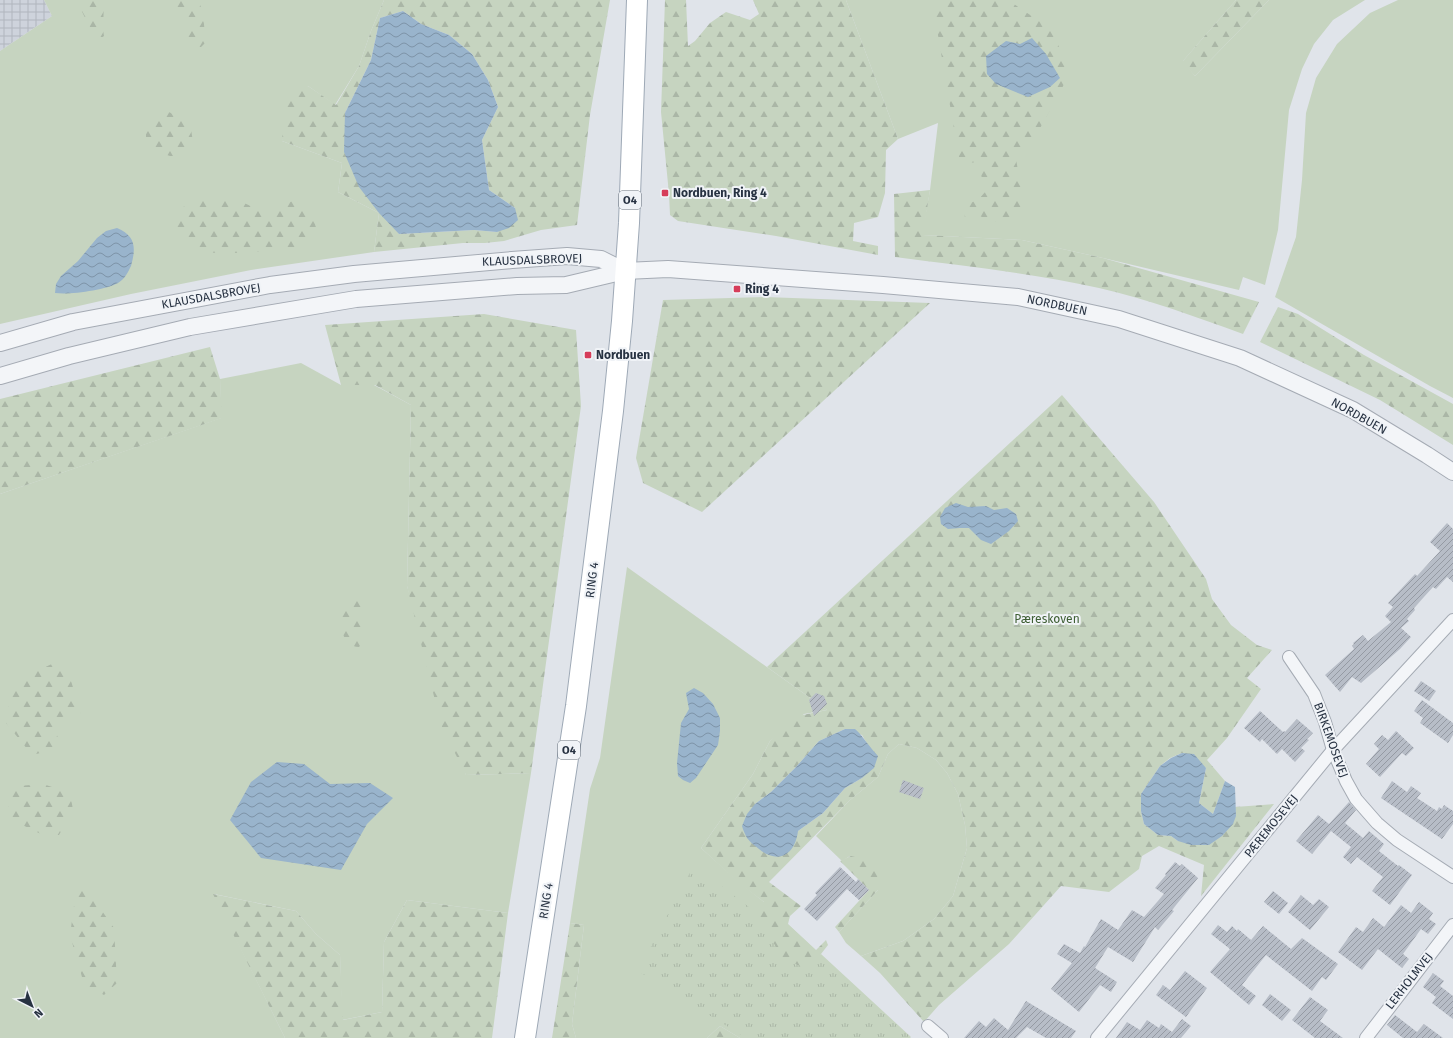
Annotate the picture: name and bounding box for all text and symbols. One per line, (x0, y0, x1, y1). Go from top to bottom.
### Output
place label: Nordbuen, Ring 4 (673, 186, 767, 200)
marker: Nordbuen, Ring 4 (660, 188, 670, 198)
road number: O4 (619, 191, 641, 209)
street label: KLAUSDALSBROVEJ (482, 251, 582, 269)
street label: KLAUSDALSBROVEJ (160, 280, 262, 312)
place label: Ring 4 (745, 282, 779, 296)
marker: Ring 4 (732, 284, 742, 294)
street label: NORDBUEN (1026, 292, 1088, 318)
place label: Nordbuen (596, 348, 650, 362)
marker: Nordbuen (583, 350, 593, 360)
street label: NORDBUEN (1329, 395, 1389, 437)
street label: RING 4 (583, 561, 601, 599)
park label: Pæreskoven (1014, 612, 1080, 626)
street label: BIRKEMOSEVEJ (1311, 701, 1351, 779)
road number: O4 (558, 741, 580, 759)
street label: PÆREMOSEVEJ (1241, 792, 1301, 860)
street label: RING 4 (536, 881, 556, 920)
street label: LERHOLMVEJ (1383, 950, 1435, 1012)
north arrow (12, 986, 52, 1026)
text: N (31, 1006, 45, 1020)

